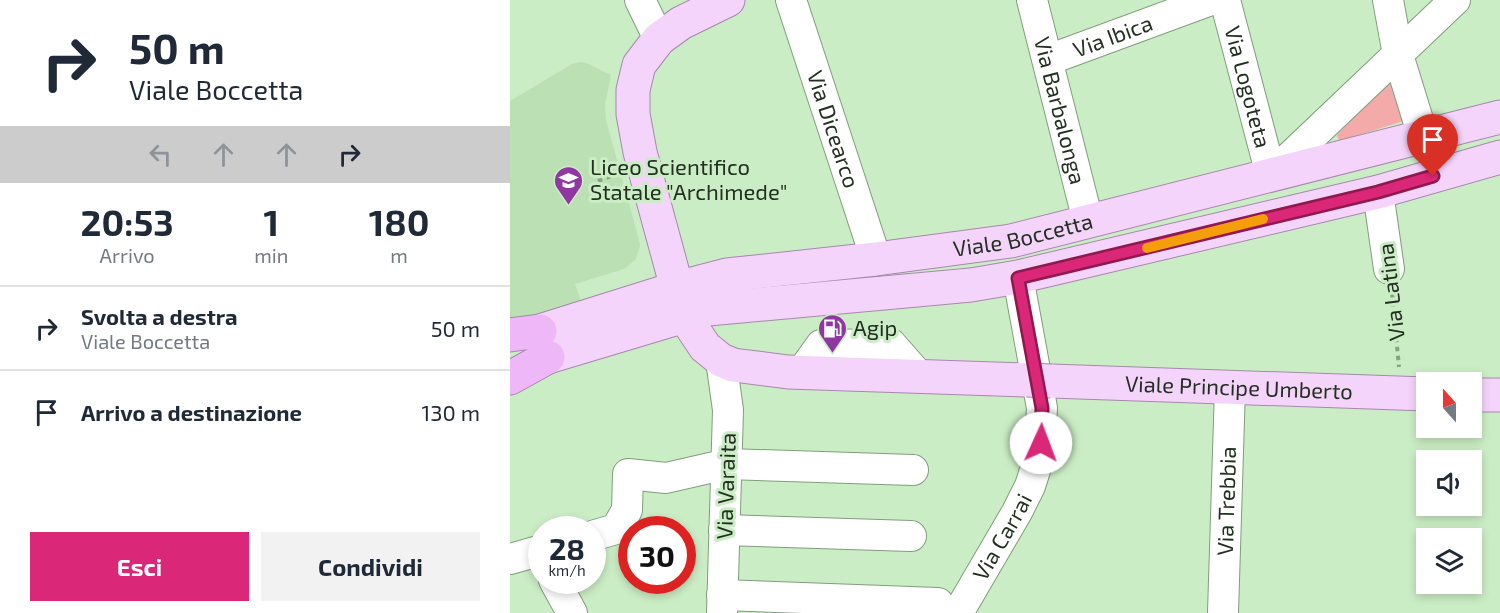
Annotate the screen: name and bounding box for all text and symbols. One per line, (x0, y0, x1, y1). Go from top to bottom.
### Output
street label: Via Ibica (1069, 9, 1156, 62)
text: 50 m (129, 22, 225, 72)
street label: Via Logoteta (1220, 23, 1277, 151)
icon: right (30, 24, 108, 102)
street label: Via Barbalonga (1030, 34, 1092, 187)
street label: Via Dicearco (803, 67, 866, 191)
text: Viale Boccetta (129, 73, 303, 105)
pin (1407, 114, 1458, 176)
icon: arrive (1416, 123, 1449, 156)
icon: left (144, 138, 177, 171)
icon: ahead (207, 138, 240, 171)
icon: ahead (270, 138, 303, 171)
icon: right (333, 138, 366, 171)
place label: Liceo Scientifico Statale "Archimede" (590, 153, 787, 204)
school or university icon: Liceo Scientifico Statale "Archimede" (553, 164, 585, 206)
text: 20:53 (81, 200, 174, 243)
text: 1 (263, 200, 279, 243)
text: 180 (369, 200, 429, 243)
street label: Viale Boccetta (951, 207, 1095, 261)
street label: Via Latina (1371, 242, 1409, 342)
text: Arrivo (99, 243, 155, 267)
text: min (254, 243, 288, 267)
text: m (390, 243, 408, 267)
text: Svolta a destra (81, 303, 238, 329)
icon: right (30, 312, 63, 345)
fuel station icon: Agip (816, 312, 848, 354)
place label: Agip (853, 314, 897, 340)
text: 50 m (431, 315, 480, 341)
text: Viale Boccetta (81, 329, 210, 353)
street label: Viale Principe Umberto (1125, 370, 1353, 403)
north arrow (1416, 372, 1482, 438)
map controls (1416, 372, 1482, 594)
icon: arrive (30, 396, 63, 429)
text: Arrivo a destinazione (81, 399, 302, 425)
text: 130 m (422, 399, 480, 425)
position arrow (1009, 411, 1073, 475)
street label: Via Varaita (710, 432, 740, 540)
street label: Via Trebbia (1211, 446, 1240, 556)
button: sound (1416, 450, 1482, 516)
street label: Via Carrai (966, 489, 1036, 584)
speed limit sign: 30 (618, 516, 696, 594)
button: layers (1416, 528, 1482, 594)
text: 28 (549, 530, 585, 566)
button: Esci (30, 532, 249, 601)
button: Condividi (261, 532, 480, 601)
text: km/h (548, 561, 586, 579)

